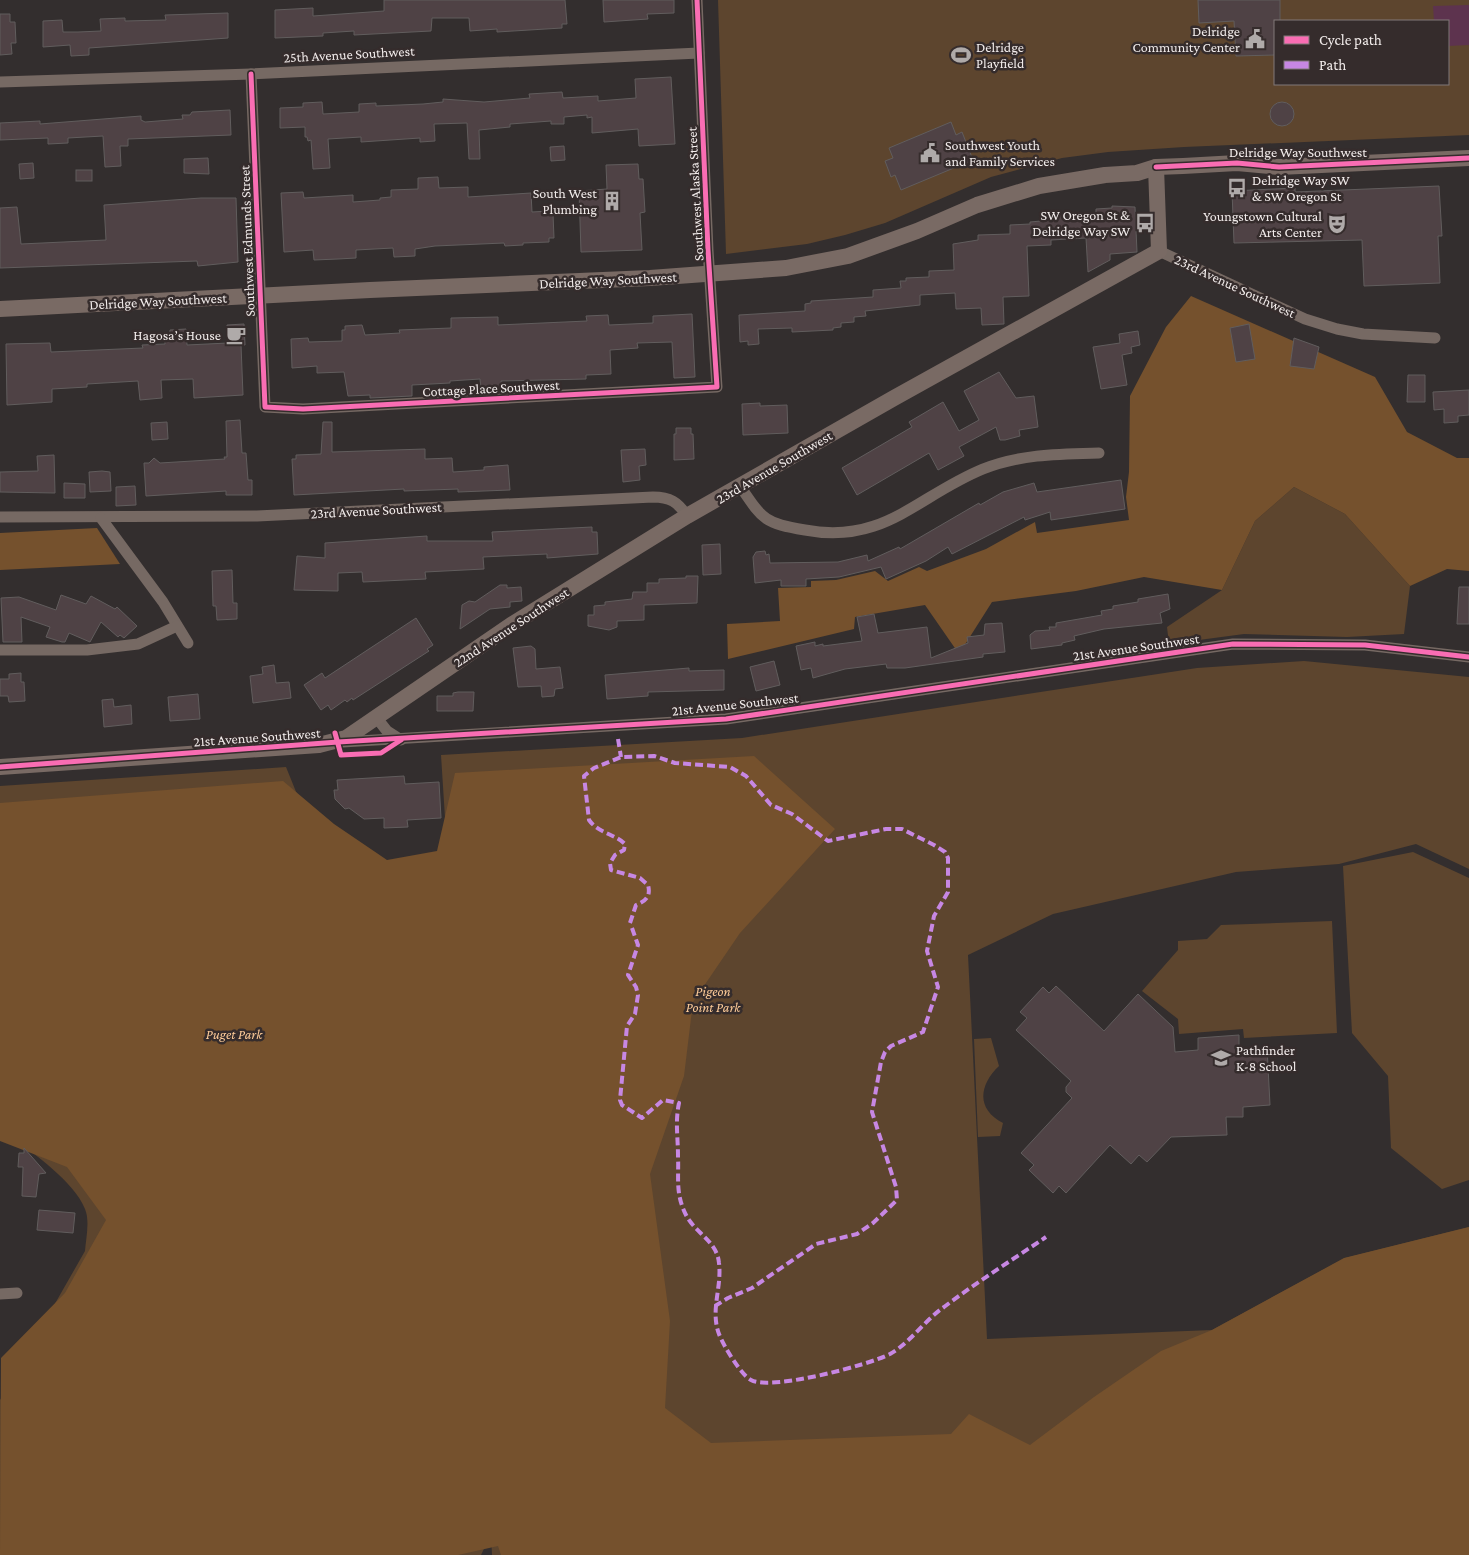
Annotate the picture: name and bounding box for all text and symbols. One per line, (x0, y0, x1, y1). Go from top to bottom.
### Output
legend (1274, 20, 1449, 85)
place label: Delridge Community Center (1133, 23, 1240, 55)
public building icon: Delridge Community Center (1244, 28, 1266, 50)
text: Cycle path (1319, 32, 1382, 49)
place label: Delridge Playfield (976, 39, 1025, 71)
street label: 25th Avenue Southwest (283, 43, 415, 65)
sports icon: Delridge Playfield (950, 44, 972, 66)
text: Path (1319, 57, 1346, 73)
street label: Southwest Alaska Street (683, 126, 707, 261)
place label: Southwest Youth and Family Services (945, 137, 1055, 169)
public building icon: Southwest Youth and Family Services (919, 142, 941, 164)
street label: Delridge Way Southwest (1229, 144, 1367, 160)
street label: Southwest Edmunds Street (236, 165, 258, 317)
place label: Delridge Way SW & SW Oregon St (1252, 172, 1350, 204)
bus stop icon: Delridge Way SW & SW Oregon St (1226, 177, 1248, 199)
place label: South West Plumbing (533, 185, 597, 217)
building icon: South West Plumbing (601, 190, 623, 212)
place label: SW Oregon St & Delridge Way SW (1032, 207, 1130, 239)
place label: Youngstown Cultural Arts Center (1203, 208, 1322, 240)
bus stop icon: SW Oregon St & Delridge Way SW (1134, 212, 1156, 234)
theatre icon: Youngstown Cultural Arts Center (1326, 213, 1348, 235)
street label: 23rd Avenue Southwest (1172, 251, 1298, 321)
street label: Delridge Way Southwest (539, 268, 678, 292)
street label: Delridge Way Southwest (89, 289, 228, 313)
cafe icon: Hagosa’s House (225, 324, 247, 346)
place label: Hagosa’s House (133, 327, 221, 343)
street label: Cottage Place Southwest (422, 376, 560, 400)
street label: 23rd Avenue Southwest (713, 427, 835, 507)
street label: 23rd Avenue Southwest (310, 499, 442, 521)
street label: 22nd Avenue Southwest (450, 584, 572, 670)
street label: 21st Avenue Southwest (1072, 630, 1201, 664)
street label: 21st Avenue Southwest (671, 689, 800, 719)
street label: 21st Avenue Southwest (193, 725, 321, 749)
park label: Pigeon Point Park (686, 983, 741, 1015)
park label: Puget Park (206, 1026, 263, 1042)
place label: Pathfinder K-8 School (1236, 1042, 1297, 1074)
school or university icon: Pathfinder K-8 School (1210, 1047, 1232, 1069)

